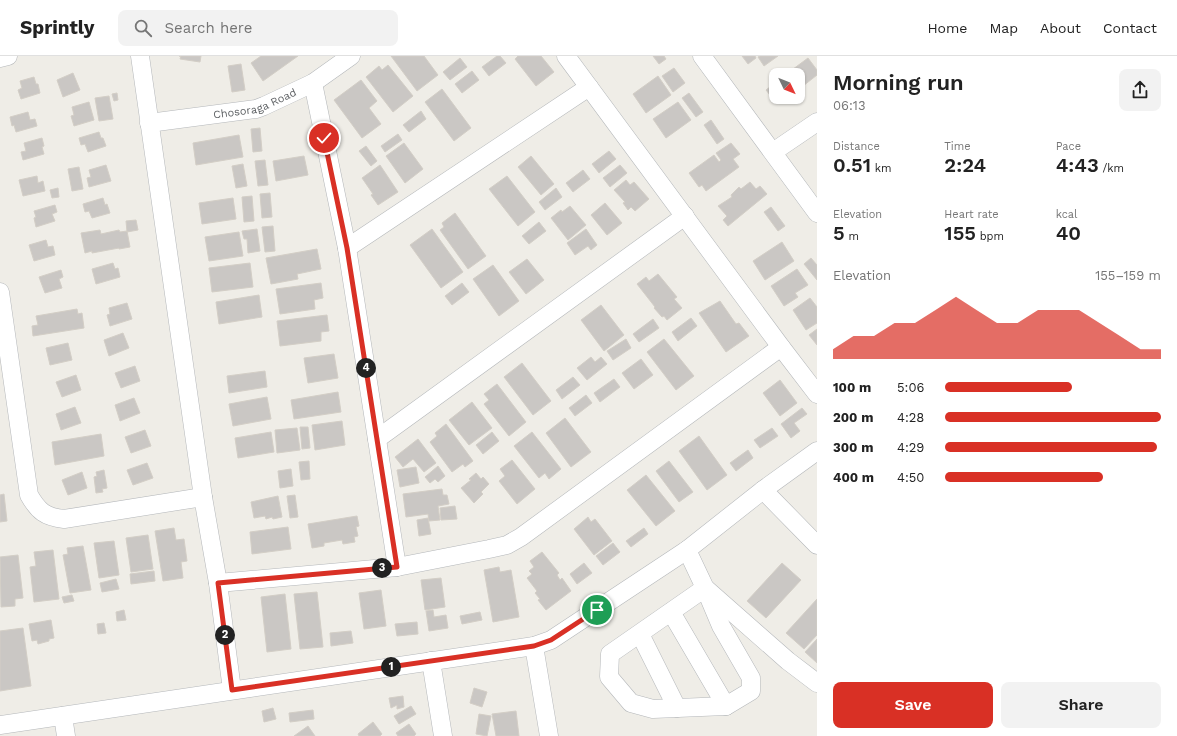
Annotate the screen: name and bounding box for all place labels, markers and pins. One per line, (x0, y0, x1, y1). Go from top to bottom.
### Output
pin (307, 121, 341, 155)
pin: 4 (356, 358, 376, 378)
pin: 3 (372, 558, 392, 578)
pin (580, 593, 614, 627)
pin: 2 (215, 625, 235, 645)
pin: 1 (381, 657, 401, 677)

